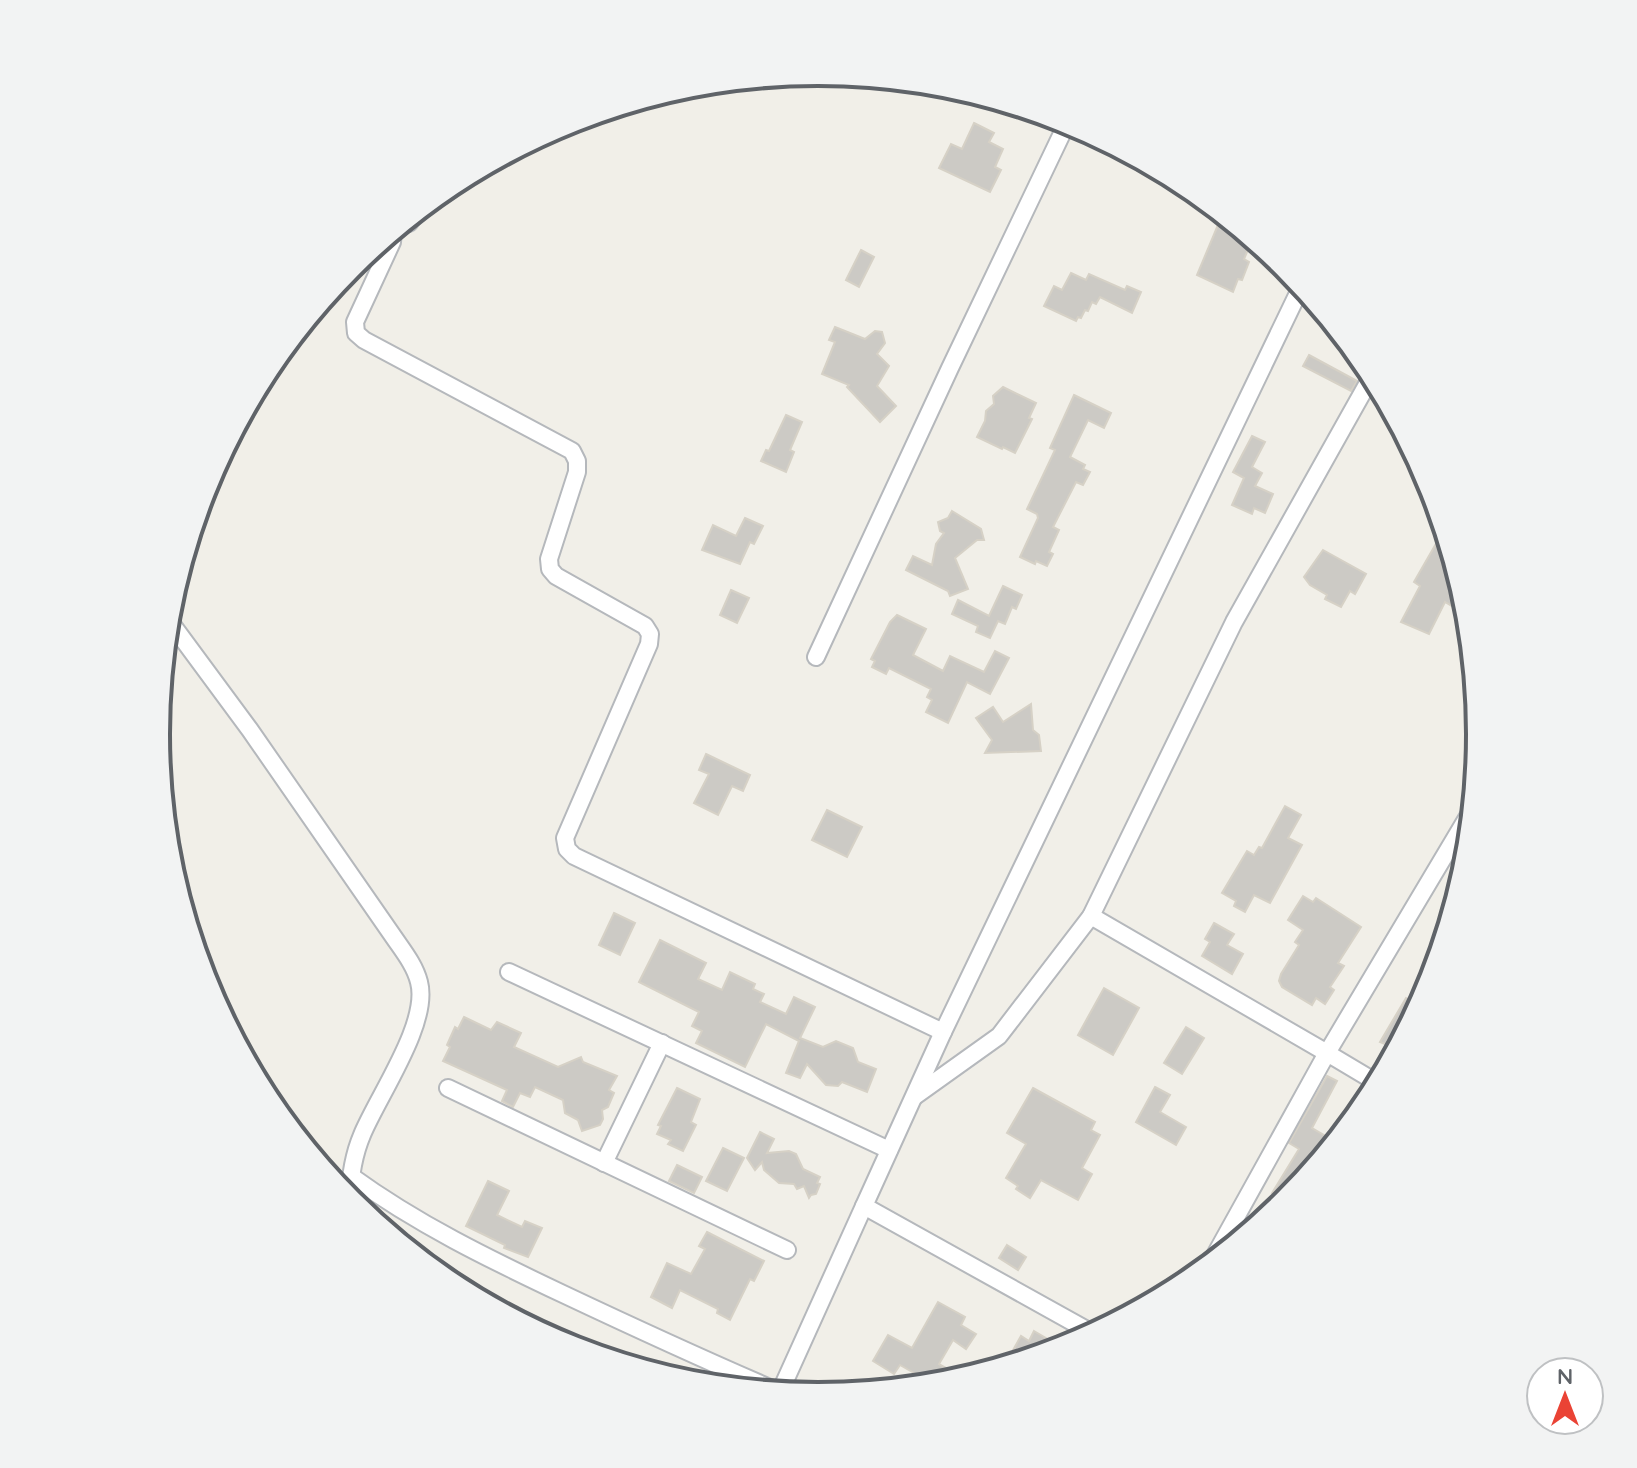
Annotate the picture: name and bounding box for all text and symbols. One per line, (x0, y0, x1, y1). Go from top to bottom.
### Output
north arrow (1525, 1356, 1605, 1436)
text: N (1557, 1362, 1573, 1390)

